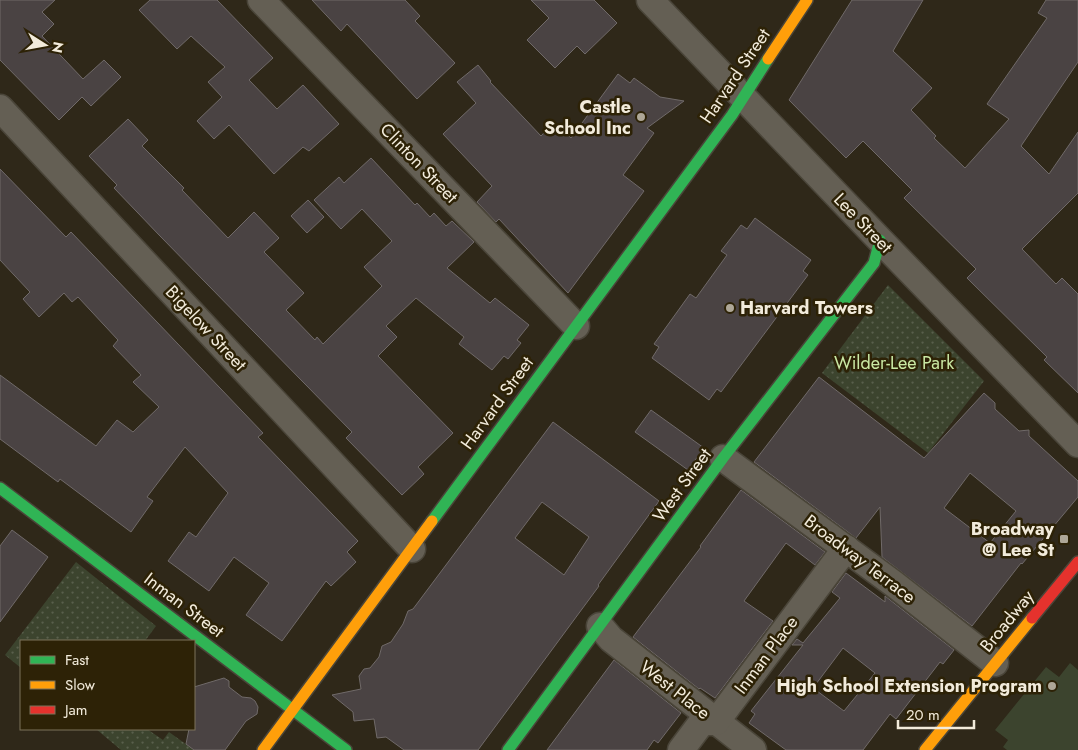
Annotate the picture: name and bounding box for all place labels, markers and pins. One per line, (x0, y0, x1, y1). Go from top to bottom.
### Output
place label: Castle School Inc (544, 94, 631, 141)
marker: Castle School Inc (635, 111, 647, 123)
place label: Harvard Towers (740, 295, 873, 321)
marker: Harvard Towers (724, 302, 736, 314)
place label: Broadway @ Lee St (971, 516, 1055, 563)
marker: Broadway @ Lee St (1058, 533, 1070, 545)
place label: High School Extension Program (777, 673, 1042, 699)
marker: High School Extension Program (1046, 680, 1058, 692)

